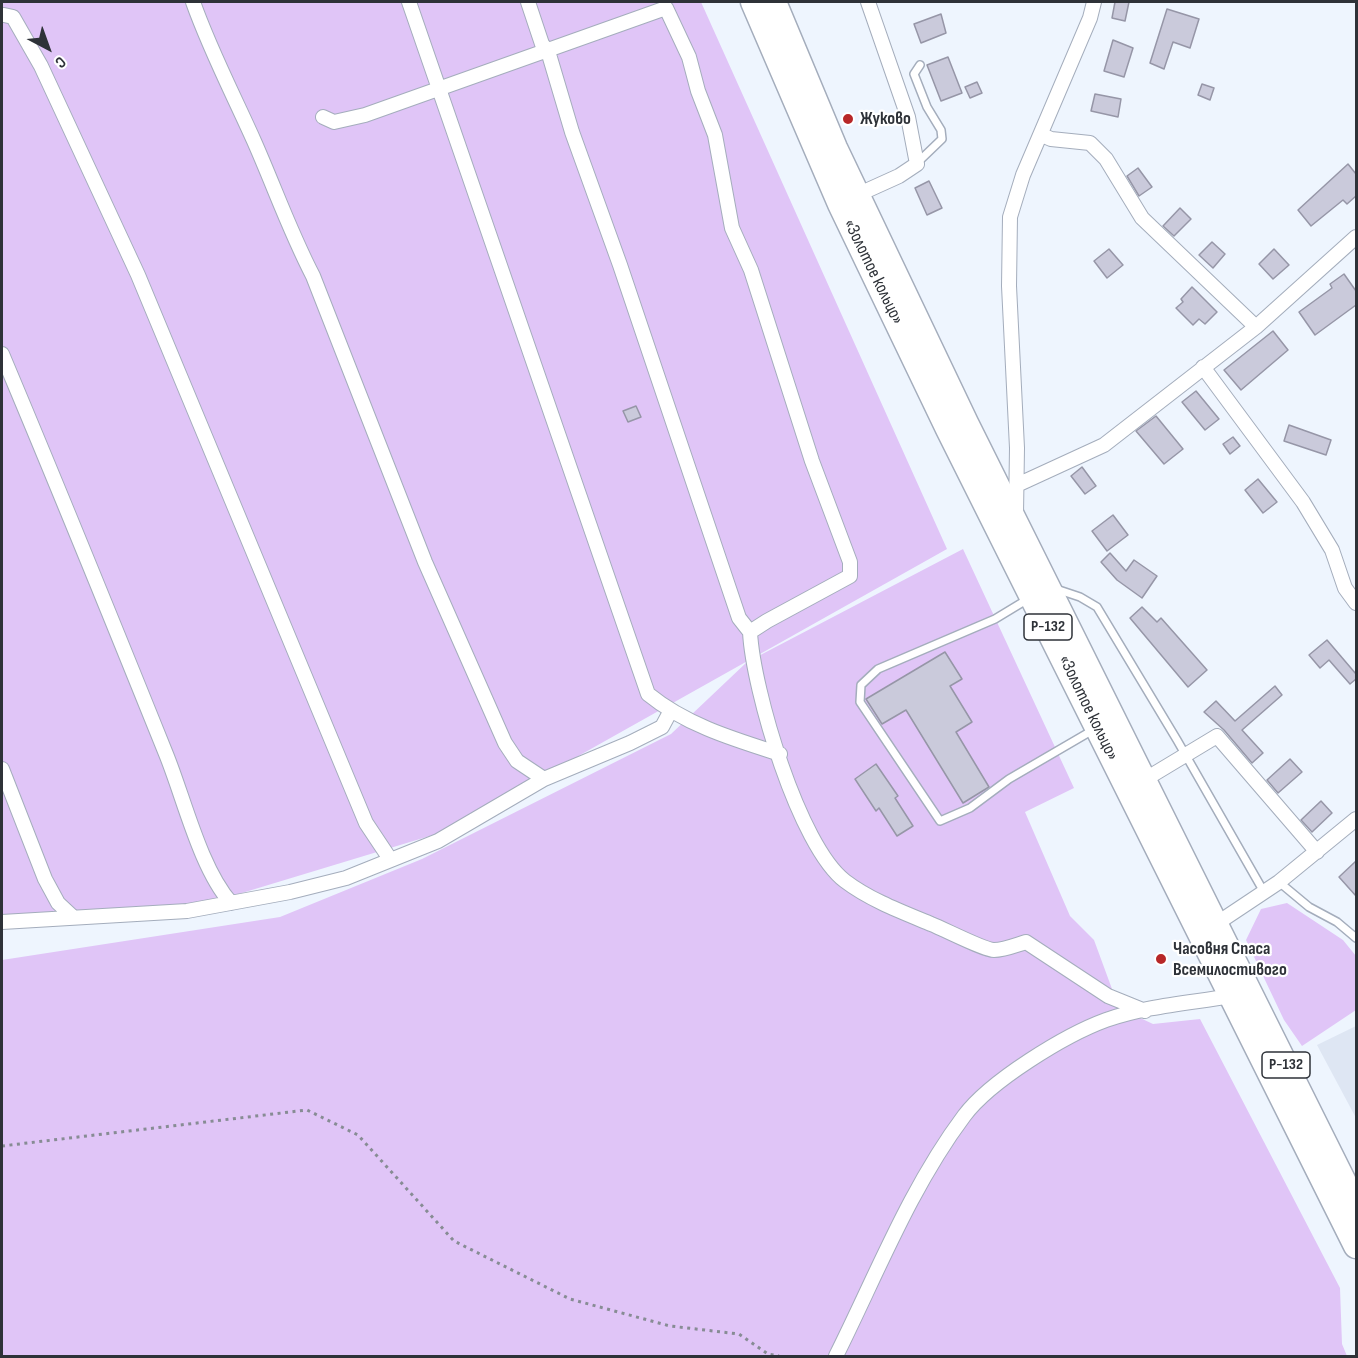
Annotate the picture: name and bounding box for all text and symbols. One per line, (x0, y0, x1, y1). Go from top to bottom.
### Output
north arrow (18, 18, 78, 78)
text: С (51, 52, 69, 72)
place label: Жуково (860, 108, 911, 130)
marker: Жуково (841, 112, 855, 126)
street label: «Золотое кольцо» (838, 216, 908, 328)
road number: Р-132 (1024, 614, 1072, 640)
street label: «Золотое кольцо» (1053, 652, 1123, 764)
place label: Часовня Спаса Всемилостивого (1173, 938, 1287, 980)
marker: Часовня Спаса Всемилостивого (1154, 952, 1168, 966)
road number: Р-132 (1262, 1052, 1310, 1078)

